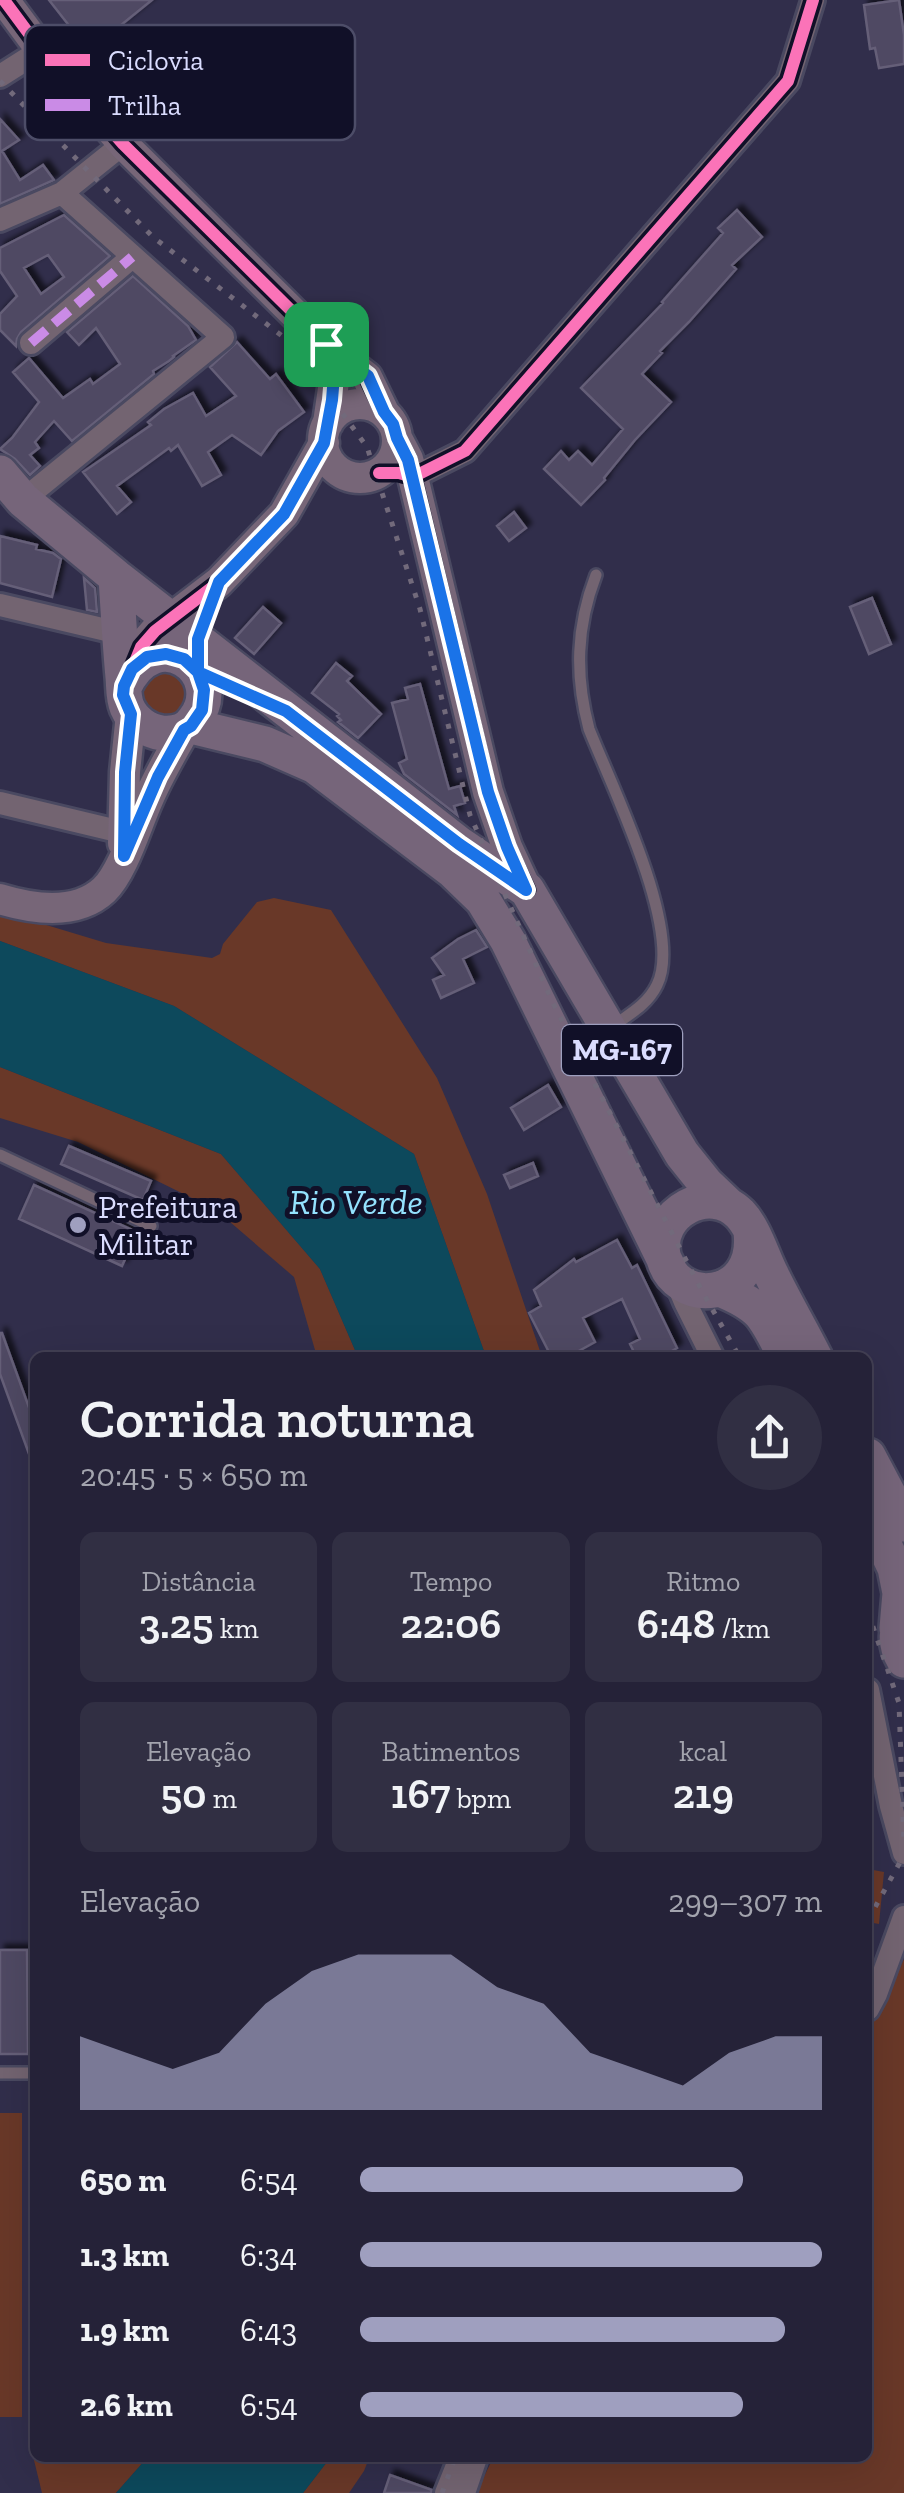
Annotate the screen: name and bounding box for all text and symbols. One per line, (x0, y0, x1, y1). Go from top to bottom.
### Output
legend (25, 25, 355, 140)
text: Ciclovia (108, 44, 204, 77)
text: Trilha (108, 89, 182, 122)
pin (284, 302, 369, 387)
icon: arrive (299, 317, 354, 372)
road number: MG-167 (562, 1025, 682, 1075)
water label: Rio Verde (289, 1181, 423, 1223)
place label: Prefeitura Militar (98, 1188, 238, 1263)
marker: Prefeitura Militar (67, 1214, 89, 1236)
text: Corrida noturna (80, 1385, 474, 1451)
button: share (717, 1385, 822, 1490)
text: 20:45 · 5 × 650 m (80, 1456, 307, 1494)
text: Distância (142, 1565, 256, 1598)
text: Tempo (410, 1565, 492, 1598)
text: Ritmo (666, 1565, 740, 1598)
text: 3.25 (139, 1598, 214, 1649)
text: 22:06 (400, 1598, 502, 1649)
text: 6:48 (637, 1598, 715, 1649)
text: km (214, 1612, 259, 1645)
text: /km (715, 1612, 770, 1645)
text: Elevação (146, 1735, 251, 1768)
text: Batimentos (381, 1735, 521, 1768)
text: kcal (679, 1735, 727, 1768)
text: 50 (160, 1768, 206, 1819)
text: 167 (391, 1768, 450, 1819)
text: 219 (673, 1768, 734, 1819)
text: m (206, 1782, 237, 1815)
text: bpm (450, 1782, 511, 1815)
text: Elevação (80, 1882, 200, 1920)
text: 299–307 m (668, 1882, 822, 1920)
text: 650 m (80, 2161, 166, 2199)
text: 6:54 (240, 2161, 298, 2199)
text: 1.3 km (80, 2236, 169, 2274)
text: 6:34 (240, 2236, 297, 2274)
text: 1.9 km (80, 2311, 169, 2349)
text: 6:43 (240, 2311, 297, 2349)
text: 2.6 km (80, 2386, 173, 2424)
text: 6:54 (240, 2386, 298, 2424)

